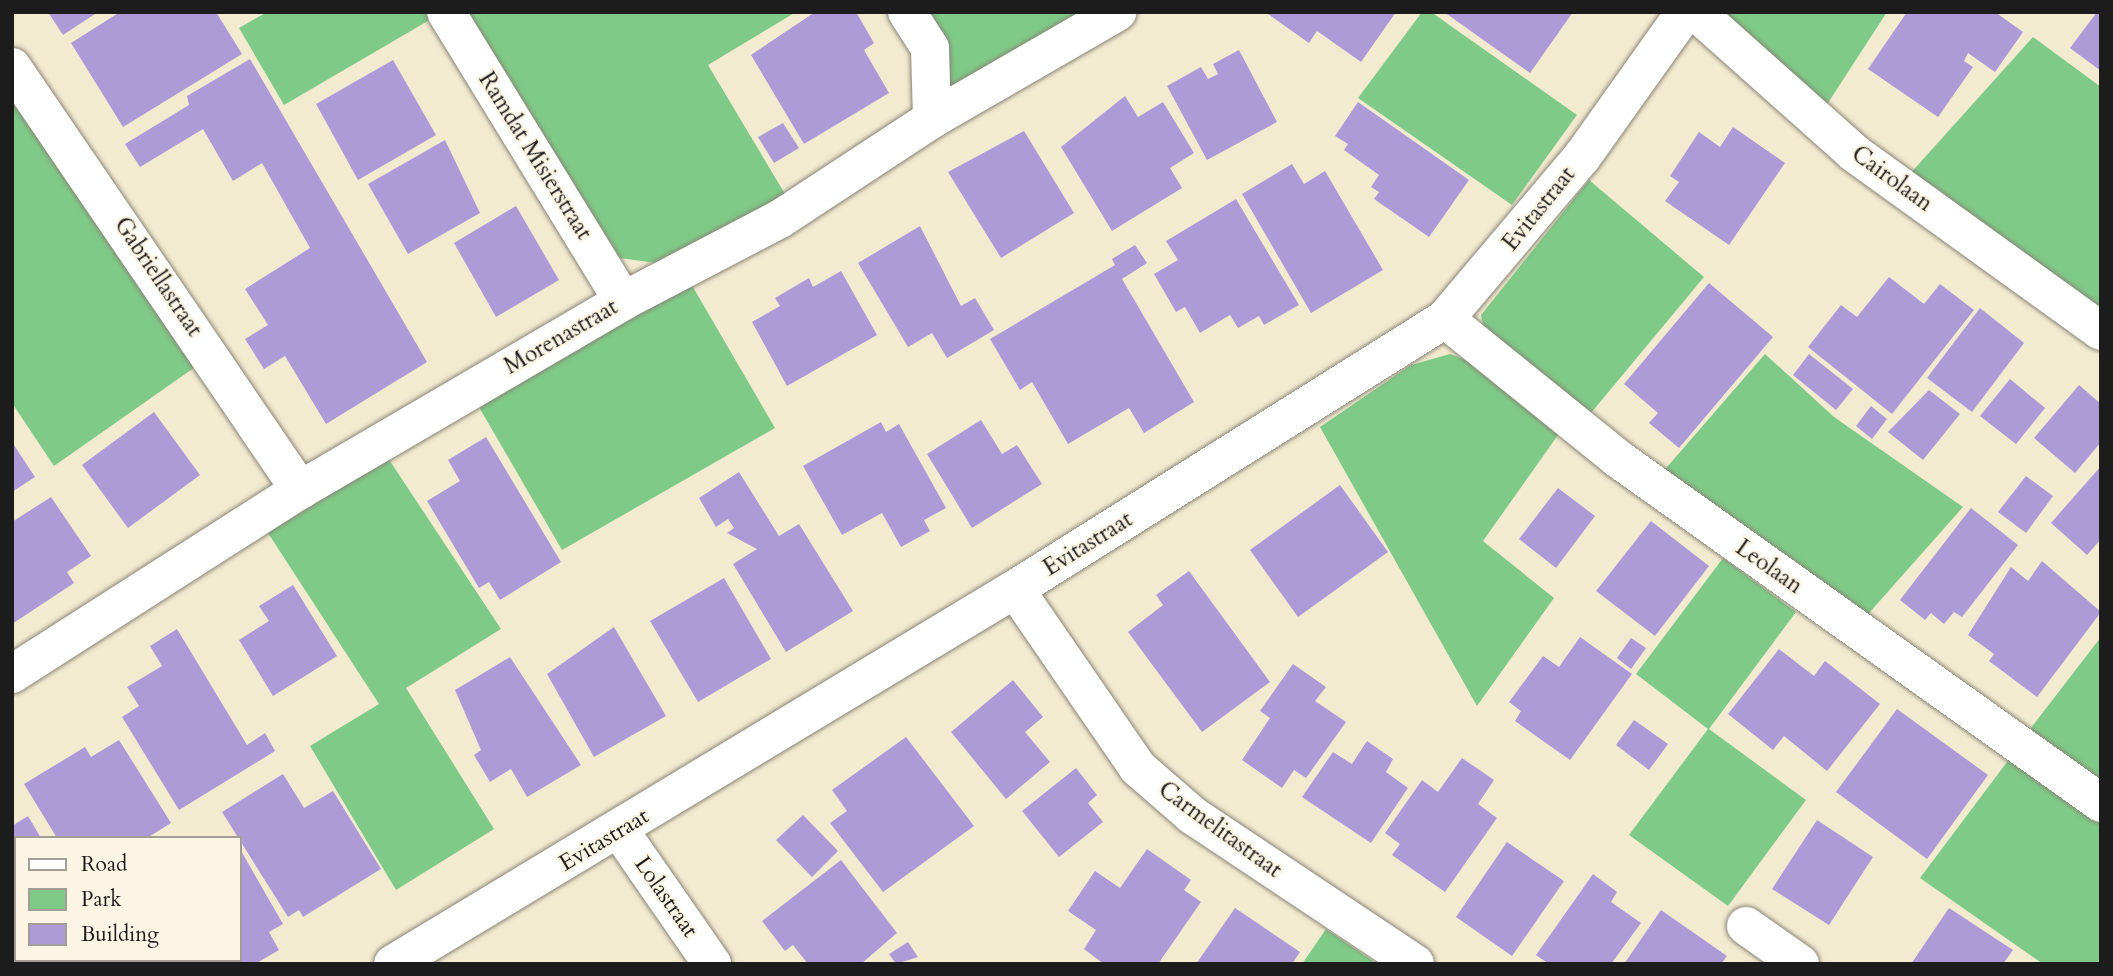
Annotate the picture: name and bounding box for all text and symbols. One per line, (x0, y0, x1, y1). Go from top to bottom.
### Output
street label: Ramdat Misierstraat (472, 67, 598, 245)
street label: Cairolaan (1846, 140, 1938, 218)
street label: Evitastraat (1497, 161, 1581, 257)
street label: Gabriellastraat (108, 212, 208, 342)
street label: Morenastraat (499, 293, 623, 381)
street label: Evitastraat (1038, 506, 1138, 582)
street label: Leolaan (1730, 534, 1808, 600)
street label: Carmelitastraat (1153, 776, 1287, 884)
street label: Evitastraat (554, 802, 654, 878)
legend (14, 836, 242, 962)
text: Road (81, 850, 127, 879)
street label: Lolastraat (628, 851, 704, 943)
text: Park (81, 885, 121, 914)
text: Building (81, 920, 159, 949)

